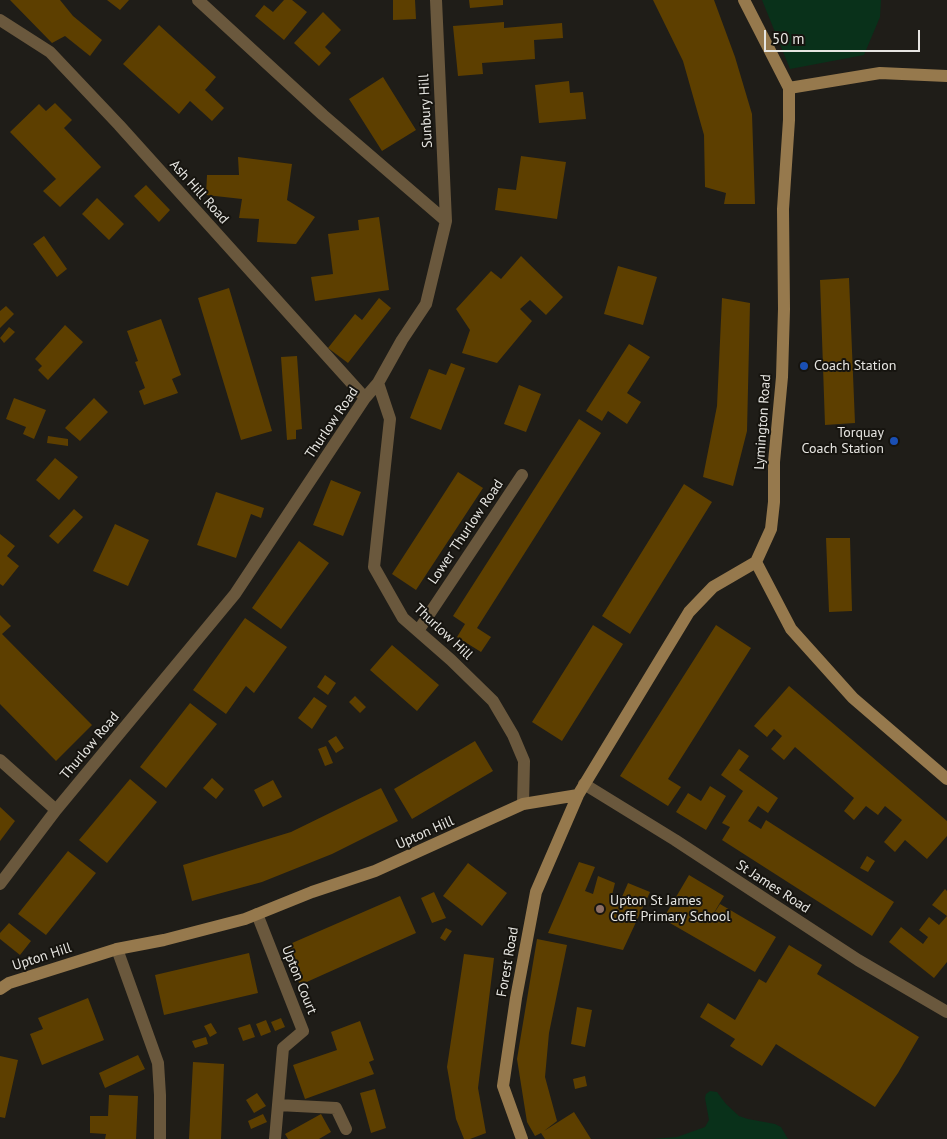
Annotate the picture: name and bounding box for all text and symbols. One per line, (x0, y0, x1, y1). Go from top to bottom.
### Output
scale bar (767, 20, 923, 52)
text: 50 m (772, 29, 805, 48)
street label: Sunbury Hill (416, 74, 436, 148)
street label: Ash Hill Road (166, 157, 232, 227)
place label: Coach Station (814, 358, 896, 374)
marker: Coach Station (798, 360, 810, 372)
street label: Lymington Road (751, 374, 775, 470)
street label: Thurlow Road (302, 384, 362, 462)
place label: Torquay Coach Station (802, 425, 884, 458)
marker: Torquay Coach Station (888, 435, 900, 447)
street label: Lower Thurlow Road (425, 477, 507, 587)
street label: Thurlow Hill (410, 600, 476, 664)
street label: Thurlow Road (57, 709, 123, 783)
street label: Upton Hill (393, 813, 457, 853)
street label: St James Road (733, 857, 813, 917)
place label: Upton St James CofE Primary School (610, 893, 730, 926)
marker: Upton St James CofE Primary School (594, 903, 606, 915)
street label: Forest Road (494, 926, 522, 998)
street label: Upton Hill (10, 940, 74, 974)
street label: Upton Court (278, 943, 320, 1017)

